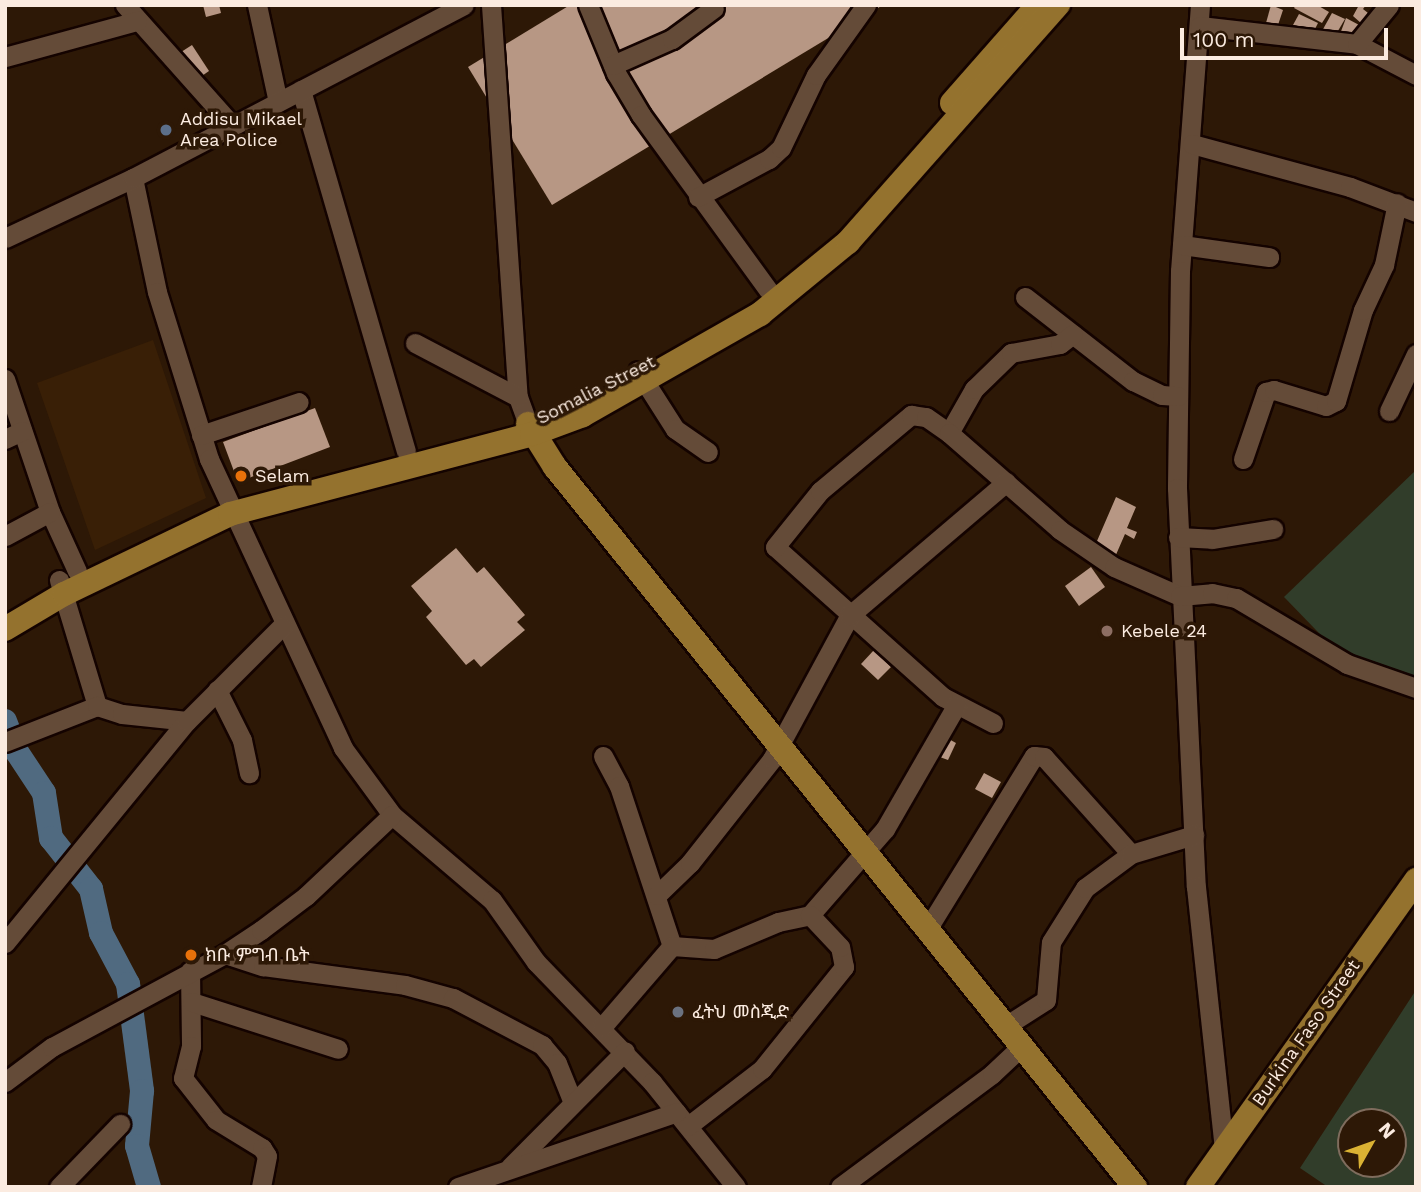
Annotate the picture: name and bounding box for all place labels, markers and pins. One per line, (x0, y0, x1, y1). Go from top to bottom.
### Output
place label: Addisu Mikael Area Police (180, 109, 302, 152)
marker: Addisu Mikael Area Police (158, 122, 174, 138)
place label: Selam (255, 465, 310, 487)
marker: Selam (233, 468, 249, 484)
place label: Kebele 24 (1121, 620, 1207, 642)
marker: Kebele 24 (1099, 623, 1115, 639)
place label: ክቡ ምግብ ቤት (205, 944, 310, 966)
marker: ክቡ ምግብ ቤት (183, 947, 199, 963)
place label: ፈትህ መስጂድ (692, 1001, 789, 1023)
marker: ፈትህ መስጂድ (670, 1004, 686, 1020)

